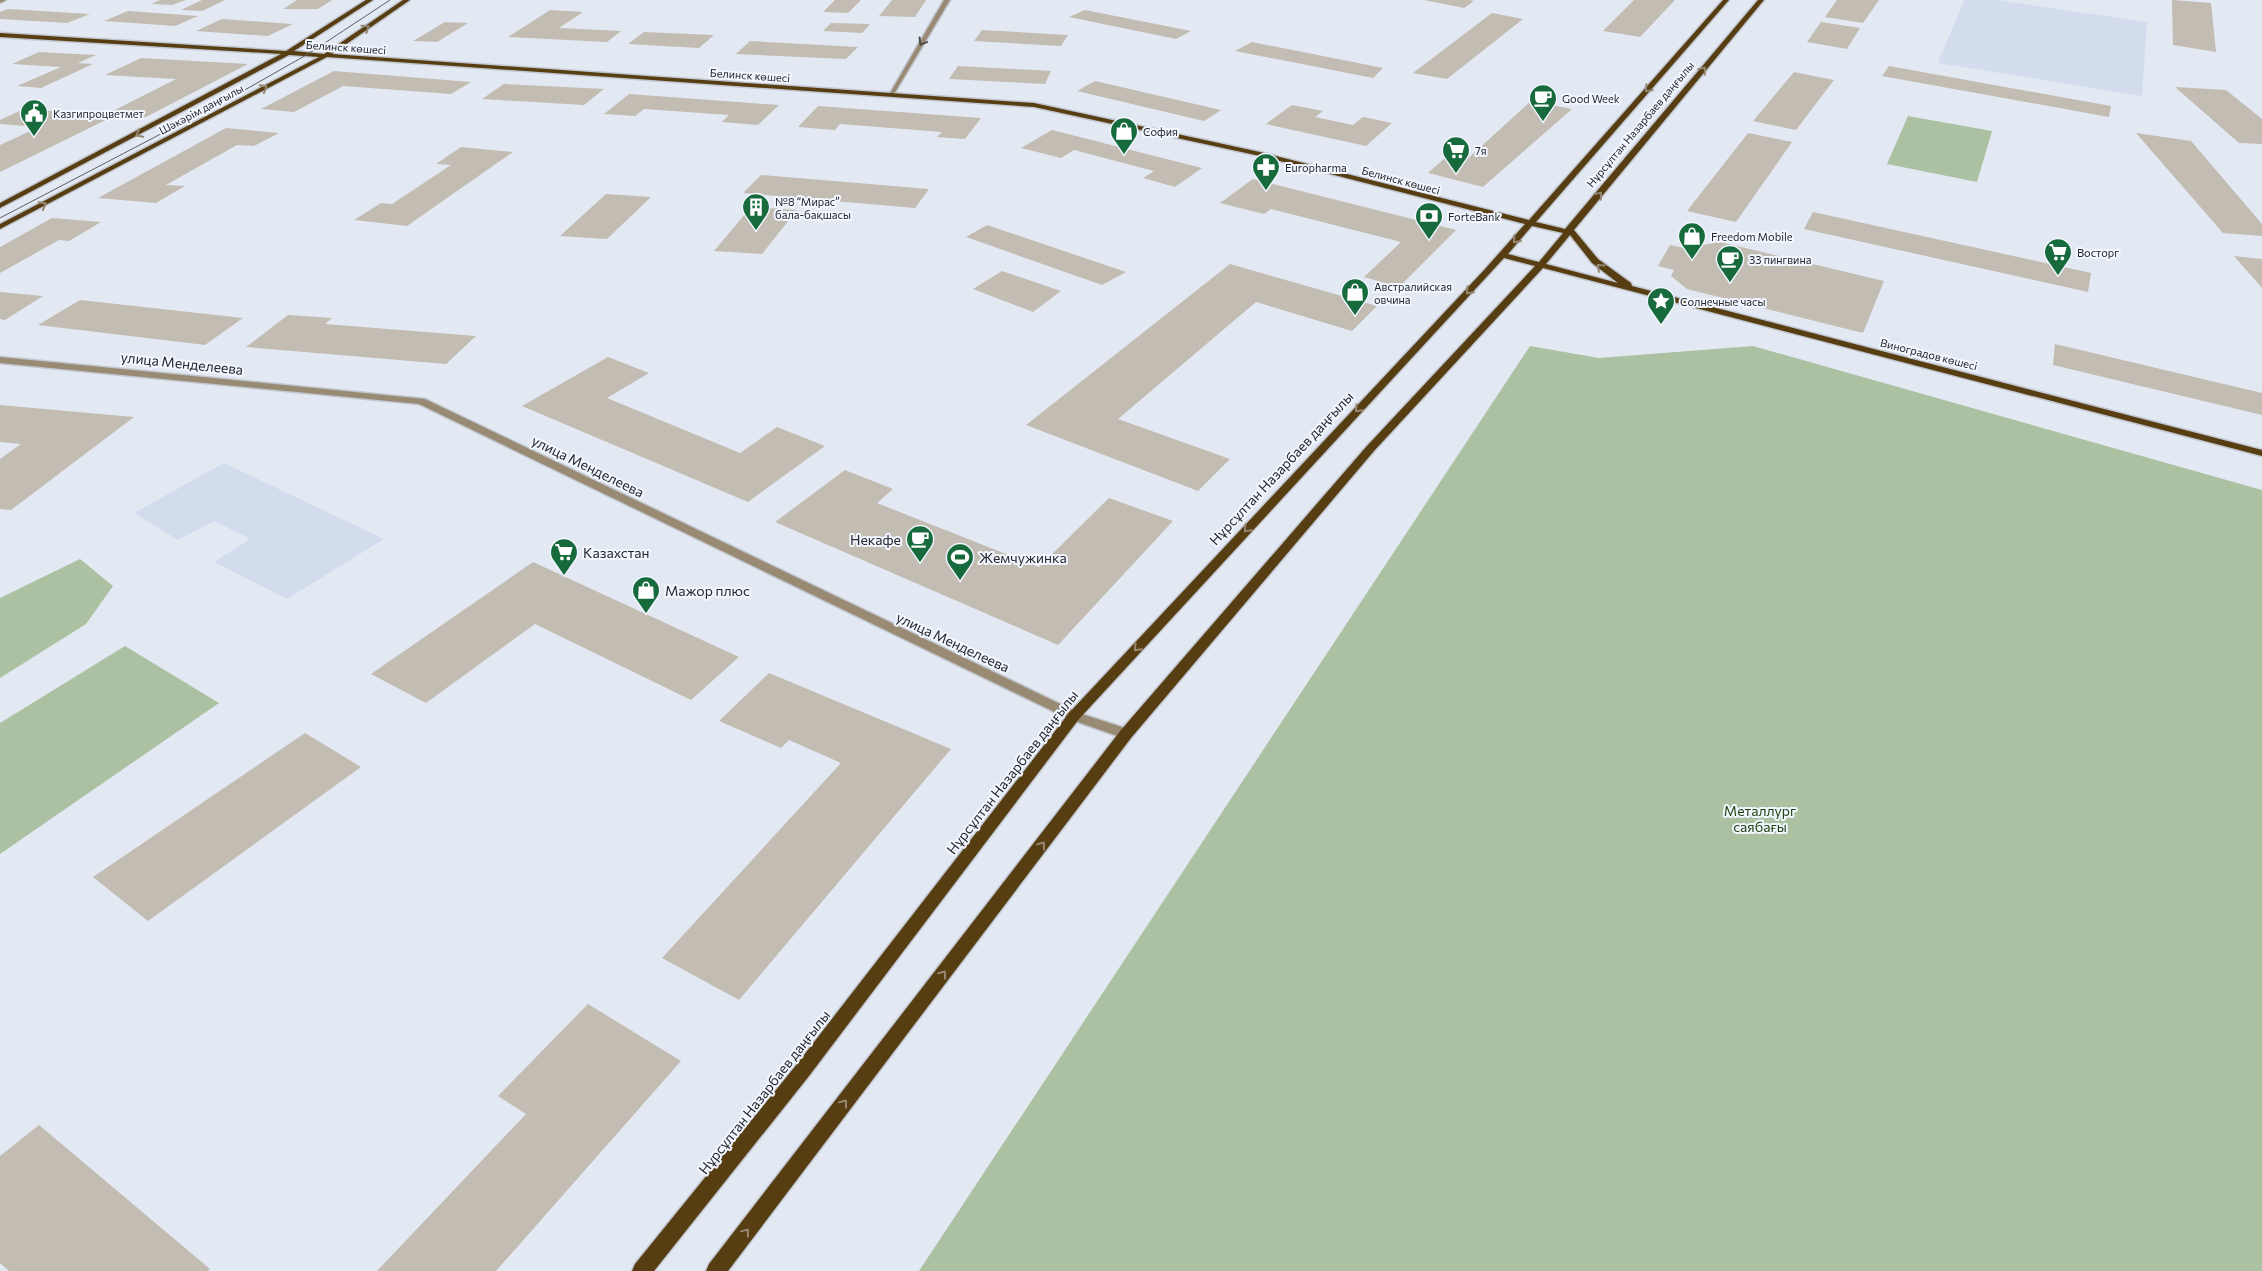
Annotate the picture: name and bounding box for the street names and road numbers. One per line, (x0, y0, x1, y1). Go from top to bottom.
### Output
street label: Белинск көшесі (305, 38, 387, 56)
street label: Нұрсұлтан Назарбаев даңғылы (1584, 59, 1696, 189)
street label: Белинск көшесі (709, 66, 791, 84)
street label: Шәкәрім даңғылы (156, 81, 246, 137)
street label: Белинск көшесі (1360, 163, 1442, 197)
street label: Виноградов көшесі (1879, 336, 1979, 372)
street label: улица Менделеева (120, 348, 244, 378)
street label: Нұрсұлтан Назарбаев даңғылы (1205, 388, 1357, 548)
street label: улица Менделеева (529, 431, 647, 501)
street label: улица Менделеева (894, 608, 1012, 676)
street label: Нұрсұлтан Назарбаев даңғылы (943, 687, 1081, 857)
street label: Нұрсұлтан Назарбаев даңғылы (695, 1007, 833, 1177)

